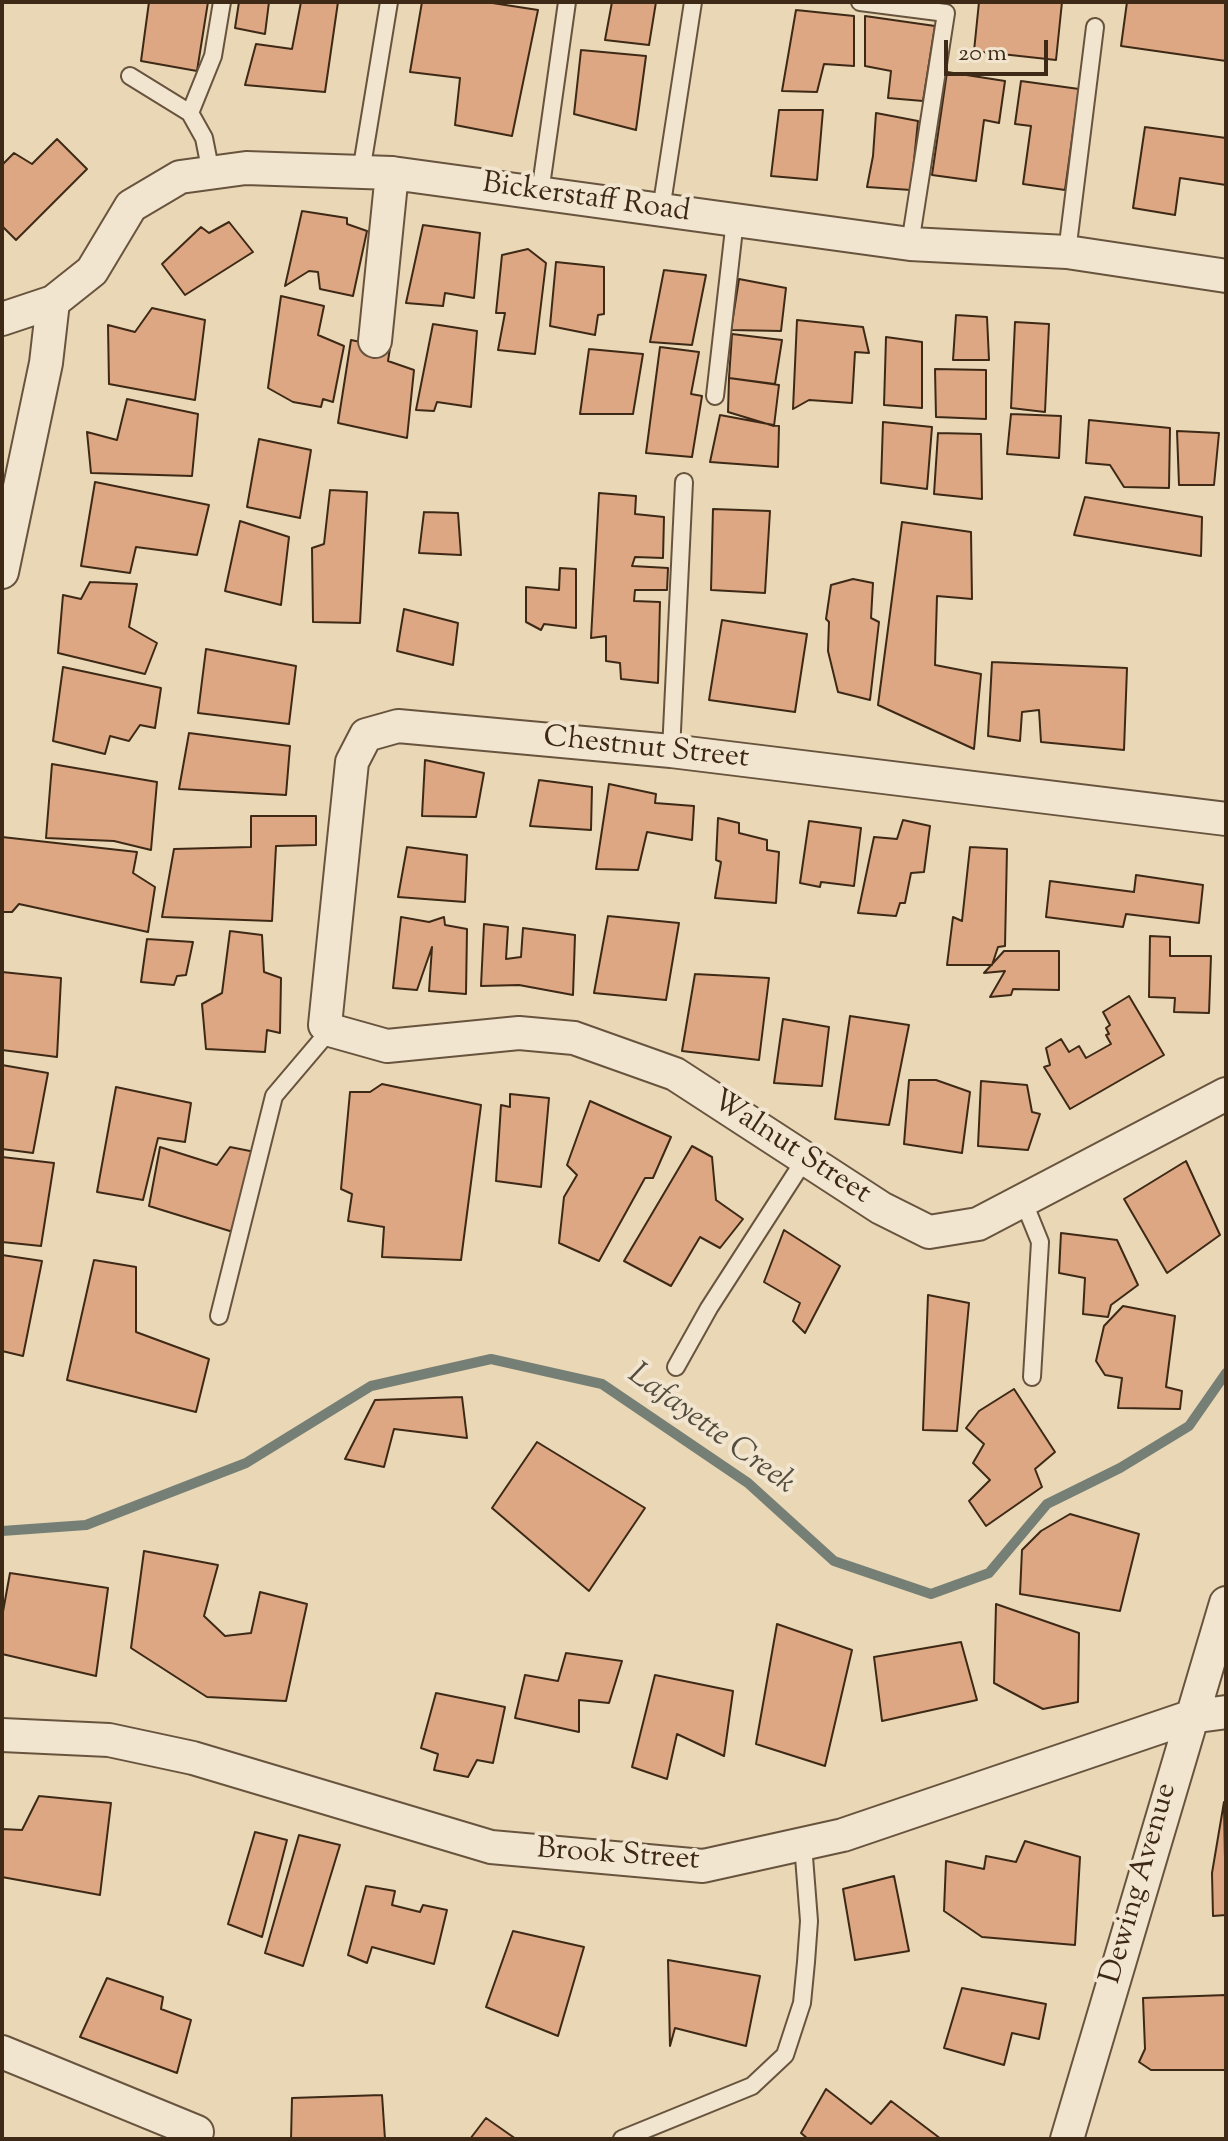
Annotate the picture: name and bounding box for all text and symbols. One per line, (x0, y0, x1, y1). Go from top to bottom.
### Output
scale bar (948, 24, 1052, 74)
text: 20 m (958, 37, 1007, 71)
street label: Bickerstaff Road (480, 168, 692, 232)
street label: Chestnut Street (541, 721, 751, 779)
street label: Walnut Street (704, 1084, 876, 1214)
water label: Lafayette Creek (619, 1357, 801, 1505)
street label: Dewing Avenue (1095, 1780, 1187, 1988)
street label: Brook Street (535, 1833, 701, 1881)

